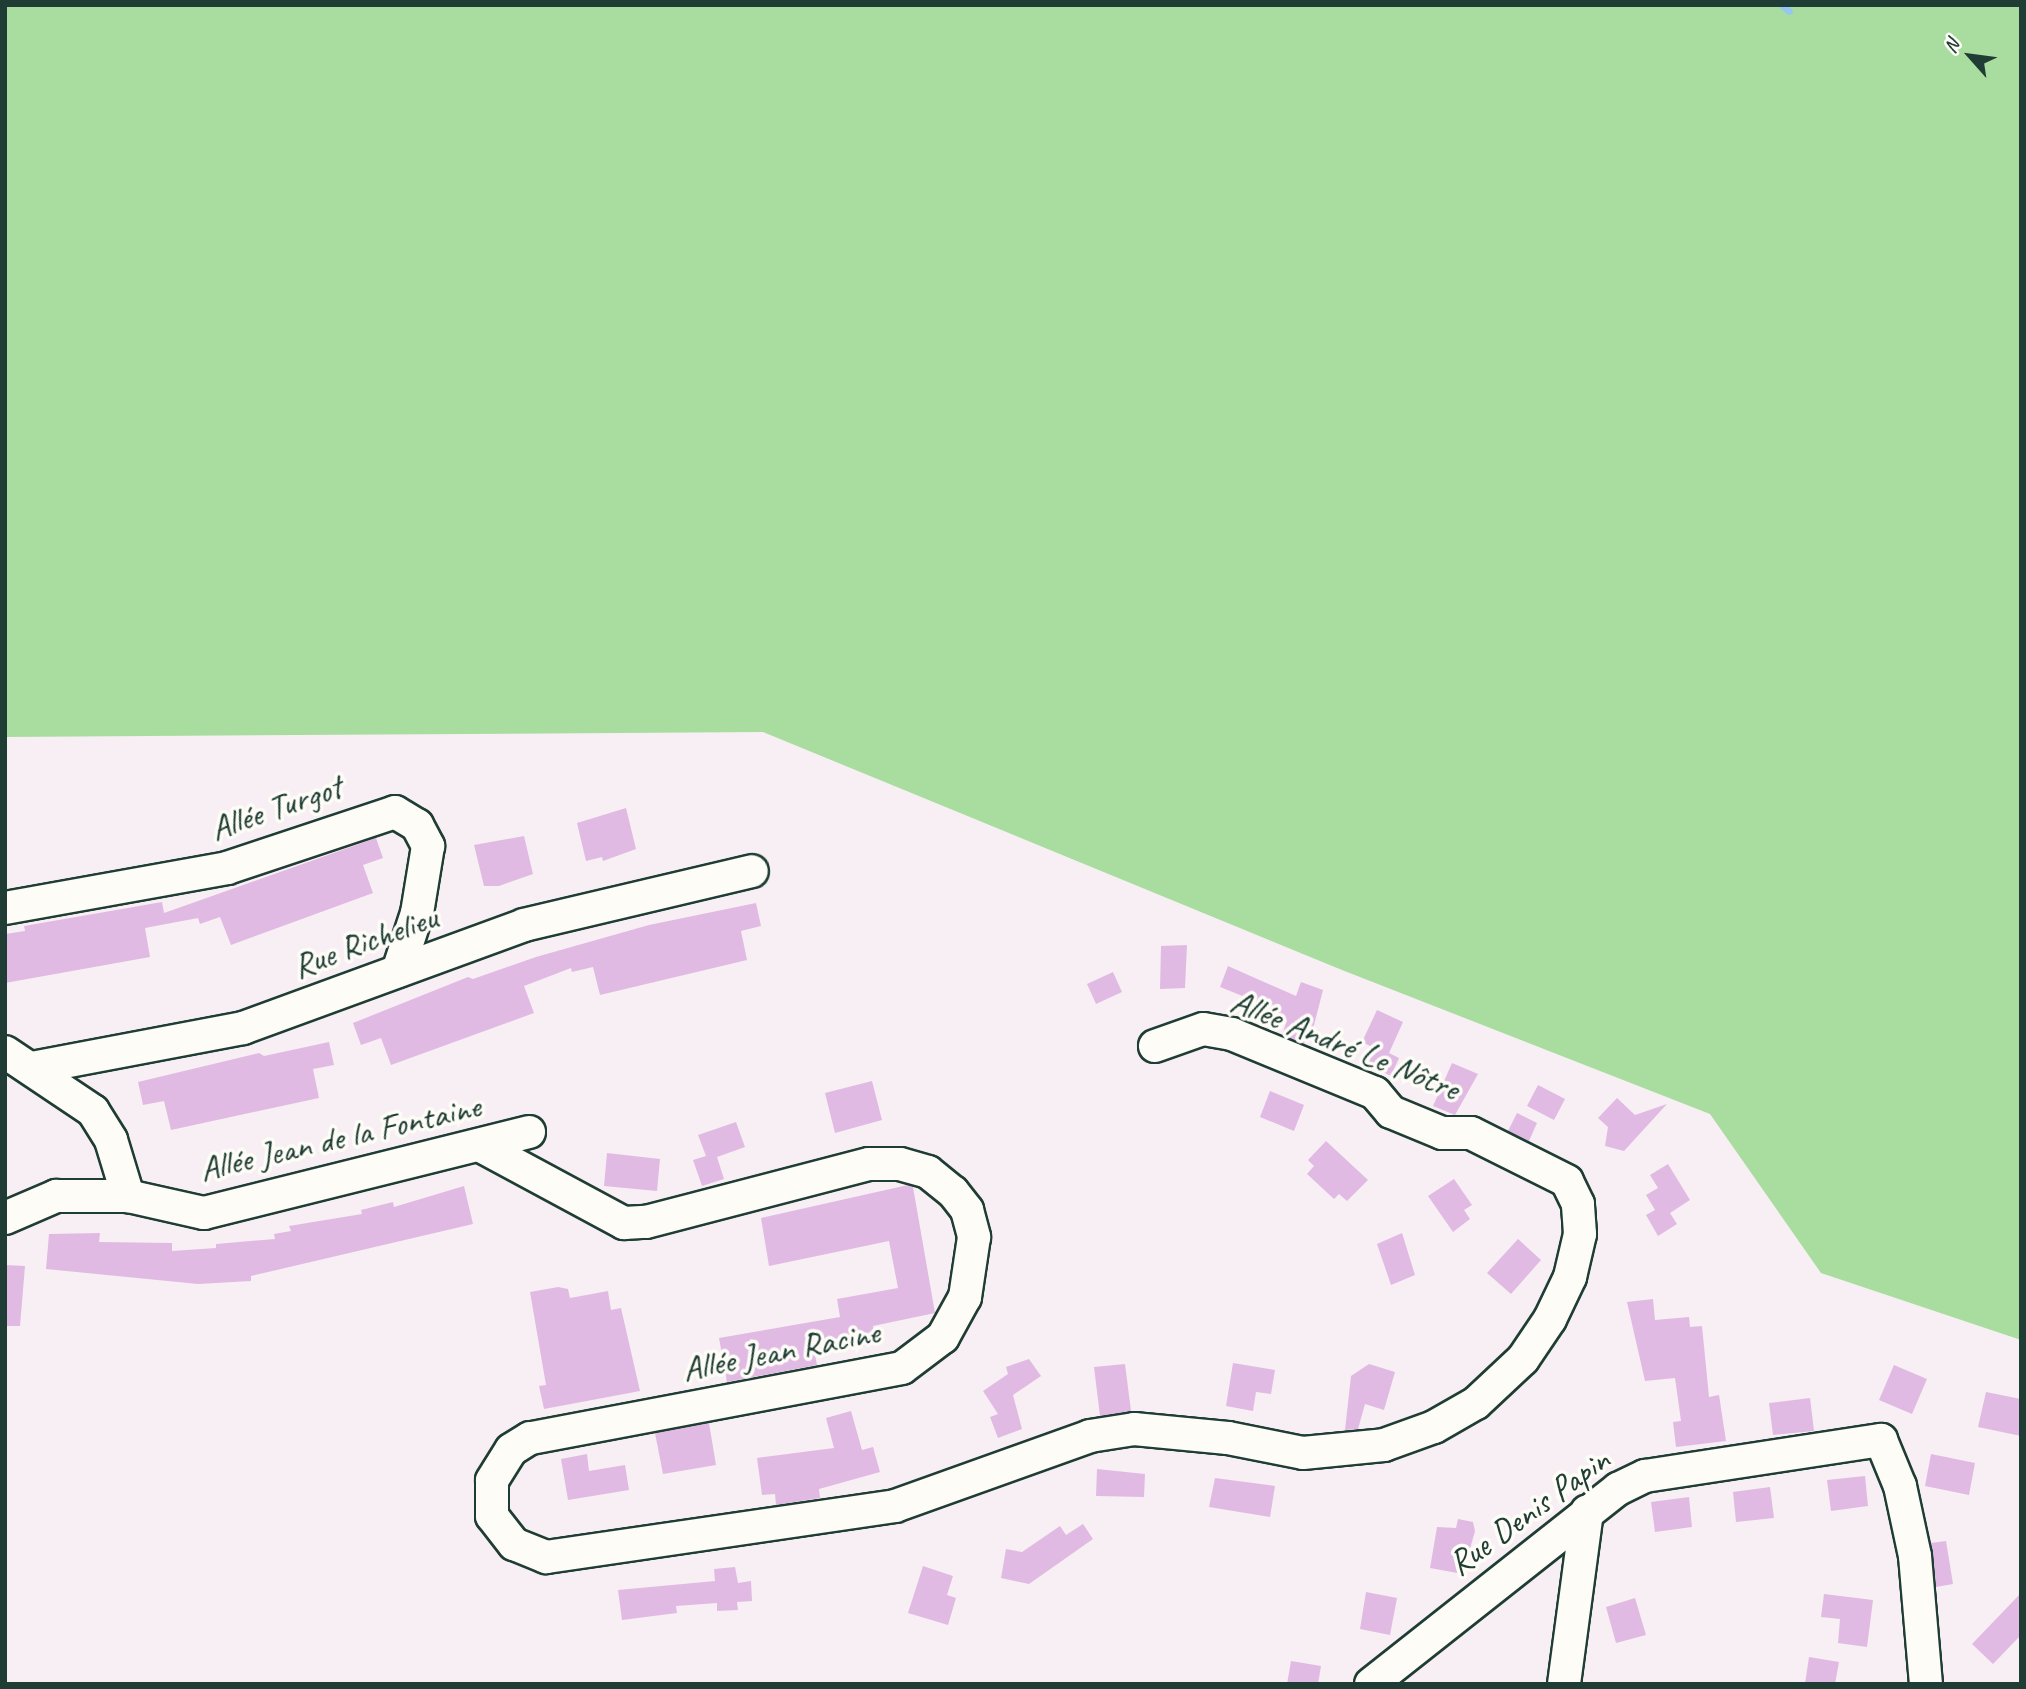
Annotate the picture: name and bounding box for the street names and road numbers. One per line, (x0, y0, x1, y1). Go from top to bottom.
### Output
street label: Allée Turgot (205, 766, 347, 850)
street label: Rue Richelieu (286, 896, 444, 988)
street label: Allée André Le Nôtre (1224, 980, 1466, 1110)
street label: Allée Jean de la Fontaine (196, 1085, 484, 1191)
street label: Allée Jean Racine (679, 1311, 883, 1391)
street label: Rue Denis Papin (1439, 1439, 1619, 1585)

